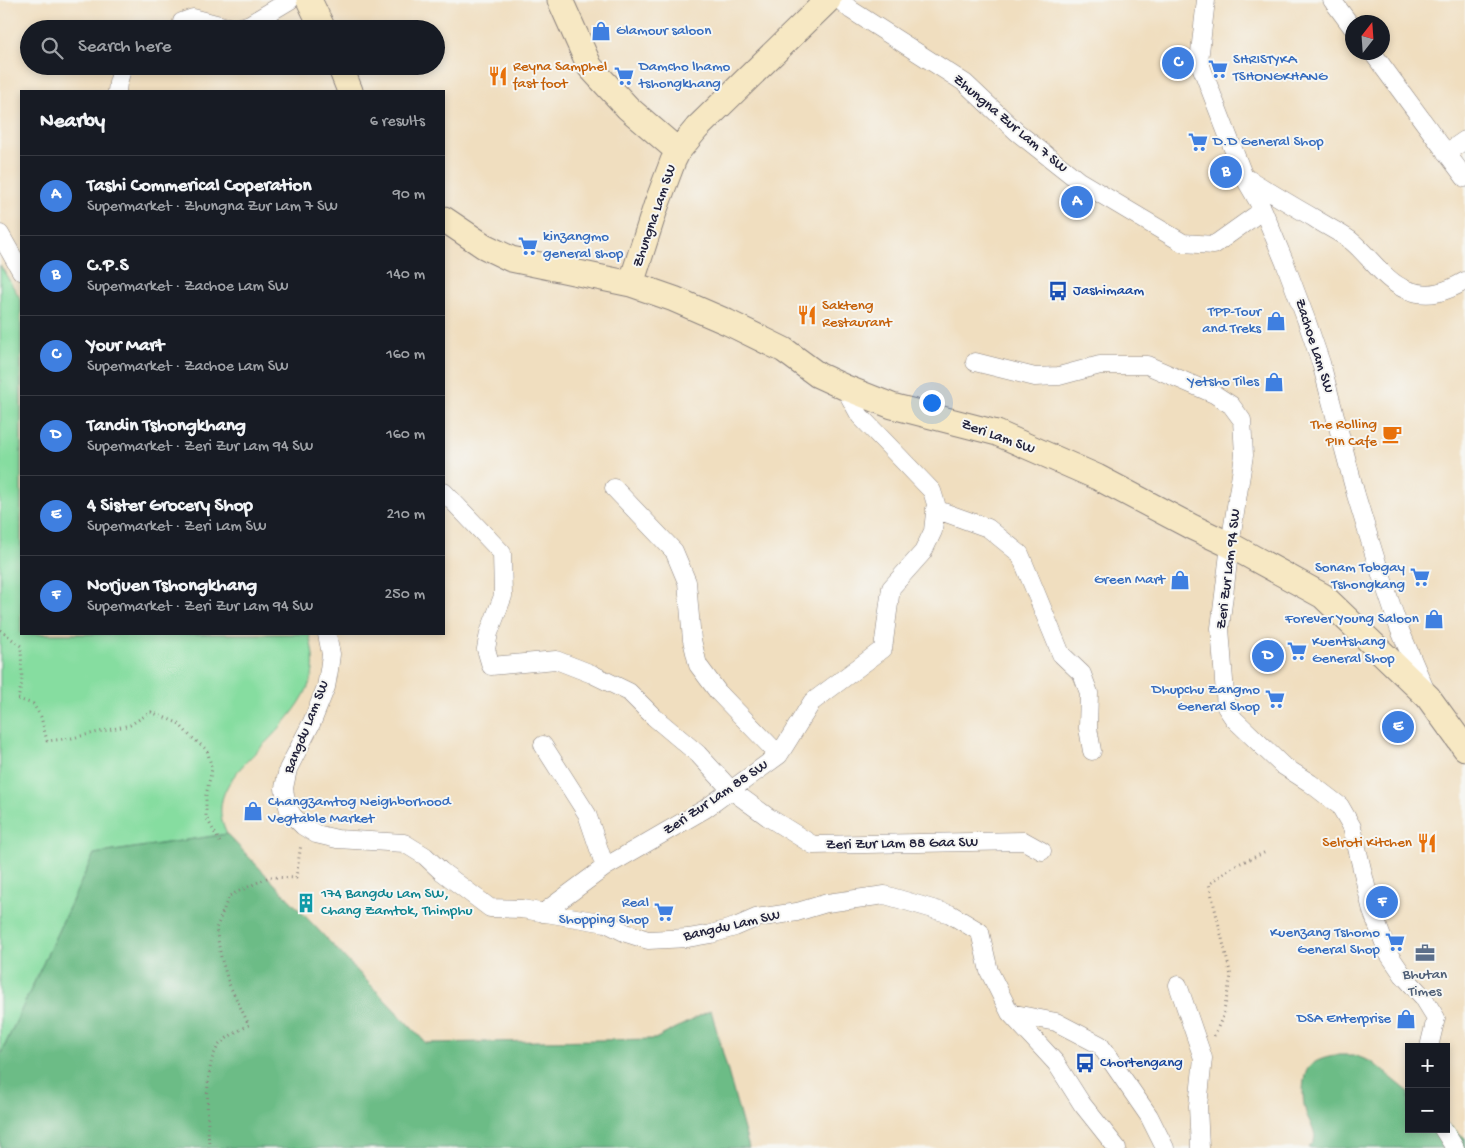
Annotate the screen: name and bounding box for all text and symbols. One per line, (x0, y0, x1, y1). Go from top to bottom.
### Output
north arrow (1345, 15, 1390, 60)
search box (20, 20, 445, 75)
shop icon: Glamour saloon (590, 20, 612, 42)
place label: Glamour saloon (616, 22, 711, 40)
icon: search (38, 34, 66, 62)
text: Search here (78, 36, 172, 59)
pin: C (1162, 44, 1194, 82)
place label: SHRISTYKA TSHONGKHANG (1232, 51, 1328, 86)
place label: Reyna Samphel fast foot (512, 58, 607, 93)
place label: Damcho lhamo tshongkhang (638, 58, 731, 93)
supermarket icon: SHRISTYKA TSHONGKHANG (1207, 58, 1229, 80)
restaurant icon: Reyna Samphel fast foot (487, 65, 509, 87)
supermarket icon: Damcho lhamo tshongkhang (613, 65, 635, 87)
street label: Zhungna Zur Lam 7 SW (949, 71, 1071, 177)
text: Nearby (40, 110, 105, 135)
text: 6 results (370, 113, 425, 132)
supermarket icon: D.D General Shop (1187, 131, 1209, 153)
place label: D.D General Shop (1212, 133, 1324, 151)
pin: B (1210, 153, 1242, 191)
street label: Zhungna Lam SW (629, 162, 681, 270)
text: Tashi Commerical Coperation (87, 175, 312, 198)
pin: A (1061, 183, 1093, 221)
text: A (51, 186, 61, 205)
text: 90 m (393, 186, 425, 205)
text: Supermarket · Zhungna Zur Lam 7 SW (87, 198, 338, 217)
place label: kinzangmo general shop (543, 228, 624, 263)
supermarket icon: kinzangmo general shop (517, 235, 539, 257)
text: C.P.S (87, 255, 129, 278)
text: B (52, 266, 60, 285)
text: 140 m (387, 266, 425, 285)
text: Supermarket · Zachoe Lam SW (87, 278, 289, 297)
bus stop icon: Jashimaam (1047, 280, 1069, 302)
place label: Jashimaam (1073, 282, 1144, 300)
place label: Sakteng Restaurant (822, 297, 893, 332)
street label: Zachoe Lam SW (1290, 297, 1338, 396)
place label: TPP-Tour and Treks (1202, 303, 1263, 338)
restaurant icon: Sakteng Restaurant (796, 304, 818, 326)
shop icon: TPP-Tour and Treks (1265, 310, 1287, 332)
text: Your Mart (87, 335, 164, 358)
text: C (52, 346, 60, 365)
text: 160 m (386, 346, 425, 365)
text: Supermarket · Zachoe Lam SW (87, 358, 289, 377)
shop icon: Yetsho Tiles (1263, 371, 1285, 393)
place label: Yetsho Tiles (1186, 373, 1259, 391)
your location (919, 390, 945, 416)
text: Tandin Tshongkhang (87, 415, 246, 438)
street label: Zeri Lam SW (959, 415, 1038, 459)
place label: The Rolling PIn Cafe (1310, 416, 1377, 451)
cafe icon: The Rolling PIn Cafe (1381, 423, 1403, 445)
text: D (51, 426, 61, 445)
text: 160 m (386, 426, 425, 445)
text: Supermarket · Zeri Zur Lam 94 SW (87, 438, 313, 457)
text: 4 Sister Grocery Shop (87, 495, 253, 518)
text: E (51, 506, 61, 525)
text: 210 m (386, 506, 425, 525)
street label: Zeri Zur Lam 94 SW (1213, 508, 1245, 630)
text: Supermarket · Zeri Lam SW (87, 518, 267, 537)
place label: Sonam Tobgay Tshongkang (1315, 559, 1406, 594)
supermarket icon: Sonam Tobgay Tshongkang (1409, 566, 1431, 588)
shop icon: Green Mart (1169, 569, 1191, 591)
place label: Green Mart (1094, 571, 1167, 589)
text: Norjuen Tshongkhang (87, 575, 257, 598)
text: F (52, 586, 60, 605)
text: 250 m (385, 586, 425, 605)
text: Supermarket · Zeri Zur Lam 94 SW (87, 598, 313, 617)
shop icon: Forever Young Saloon (1423, 608, 1445, 630)
place label: Forever Young Saloon (1284, 610, 1419, 628)
place label: Kuentshang General Shop (1312, 633, 1395, 668)
pin: D (1252, 637, 1284, 675)
supermarket icon: Kuentshang General Shop (1286, 640, 1308, 662)
street label: Bangdu Lam SW (280, 678, 334, 777)
place label: Dhupchu Zangmo General Shop (1151, 681, 1261, 716)
supermarket icon: Dhupchu Zangmo General Shop (1264, 688, 1286, 710)
pin: E (1382, 708, 1414, 746)
street label: Zeri Zur Lam 88 SW (660, 756, 772, 840)
place label: Changzamtog Neighborhood Vegtable Market (267, 793, 452, 828)
shop icon: Changzamtog Neighborhood Vegtable Market (242, 800, 264, 822)
restaurant icon: Selroti Kitchen (1416, 832, 1438, 854)
street label: Zeri Zur Lam 88 Gaa SW (826, 834, 979, 854)
place label: Selroti Kitchen (1322, 834, 1412, 852)
pin: F (1366, 883, 1398, 921)
place label: 174 Bangdu Lam SW, Chang Zamtok, Thimphu (320, 885, 472, 920)
building icon: 174 Bangdu Lam SW, Chang Zamtok, Thimphu (295, 892, 317, 914)
place label: Real Shopping Shop (559, 894, 650, 929)
supermarket icon: Real Shopping Shop (653, 901, 675, 923)
street label: Bangdu Lam SW (681, 906, 782, 946)
place label: Kuenzang Tshomo General Shop (1270, 924, 1381, 959)
supermarket icon: Kuenzang Tshomo General Shop (1384, 931, 1406, 953)
office icon: Bhutan Times (1414, 942, 1436, 964)
place label: Bhutan Times (1402, 966, 1447, 1001)
shop icon: DSA Enterprise (1395, 1008, 1417, 1030)
place label: DSA Enterprise (1296, 1010, 1391, 1028)
map controls (1405, 1043, 1450, 1133)
button: + (1405, 1043, 1450, 1088)
bus stop icon: Chortengang (1074, 1052, 1096, 1074)
place label: Chortengang (1100, 1054, 1183, 1072)
button: − (1405, 1088, 1450, 1133)

